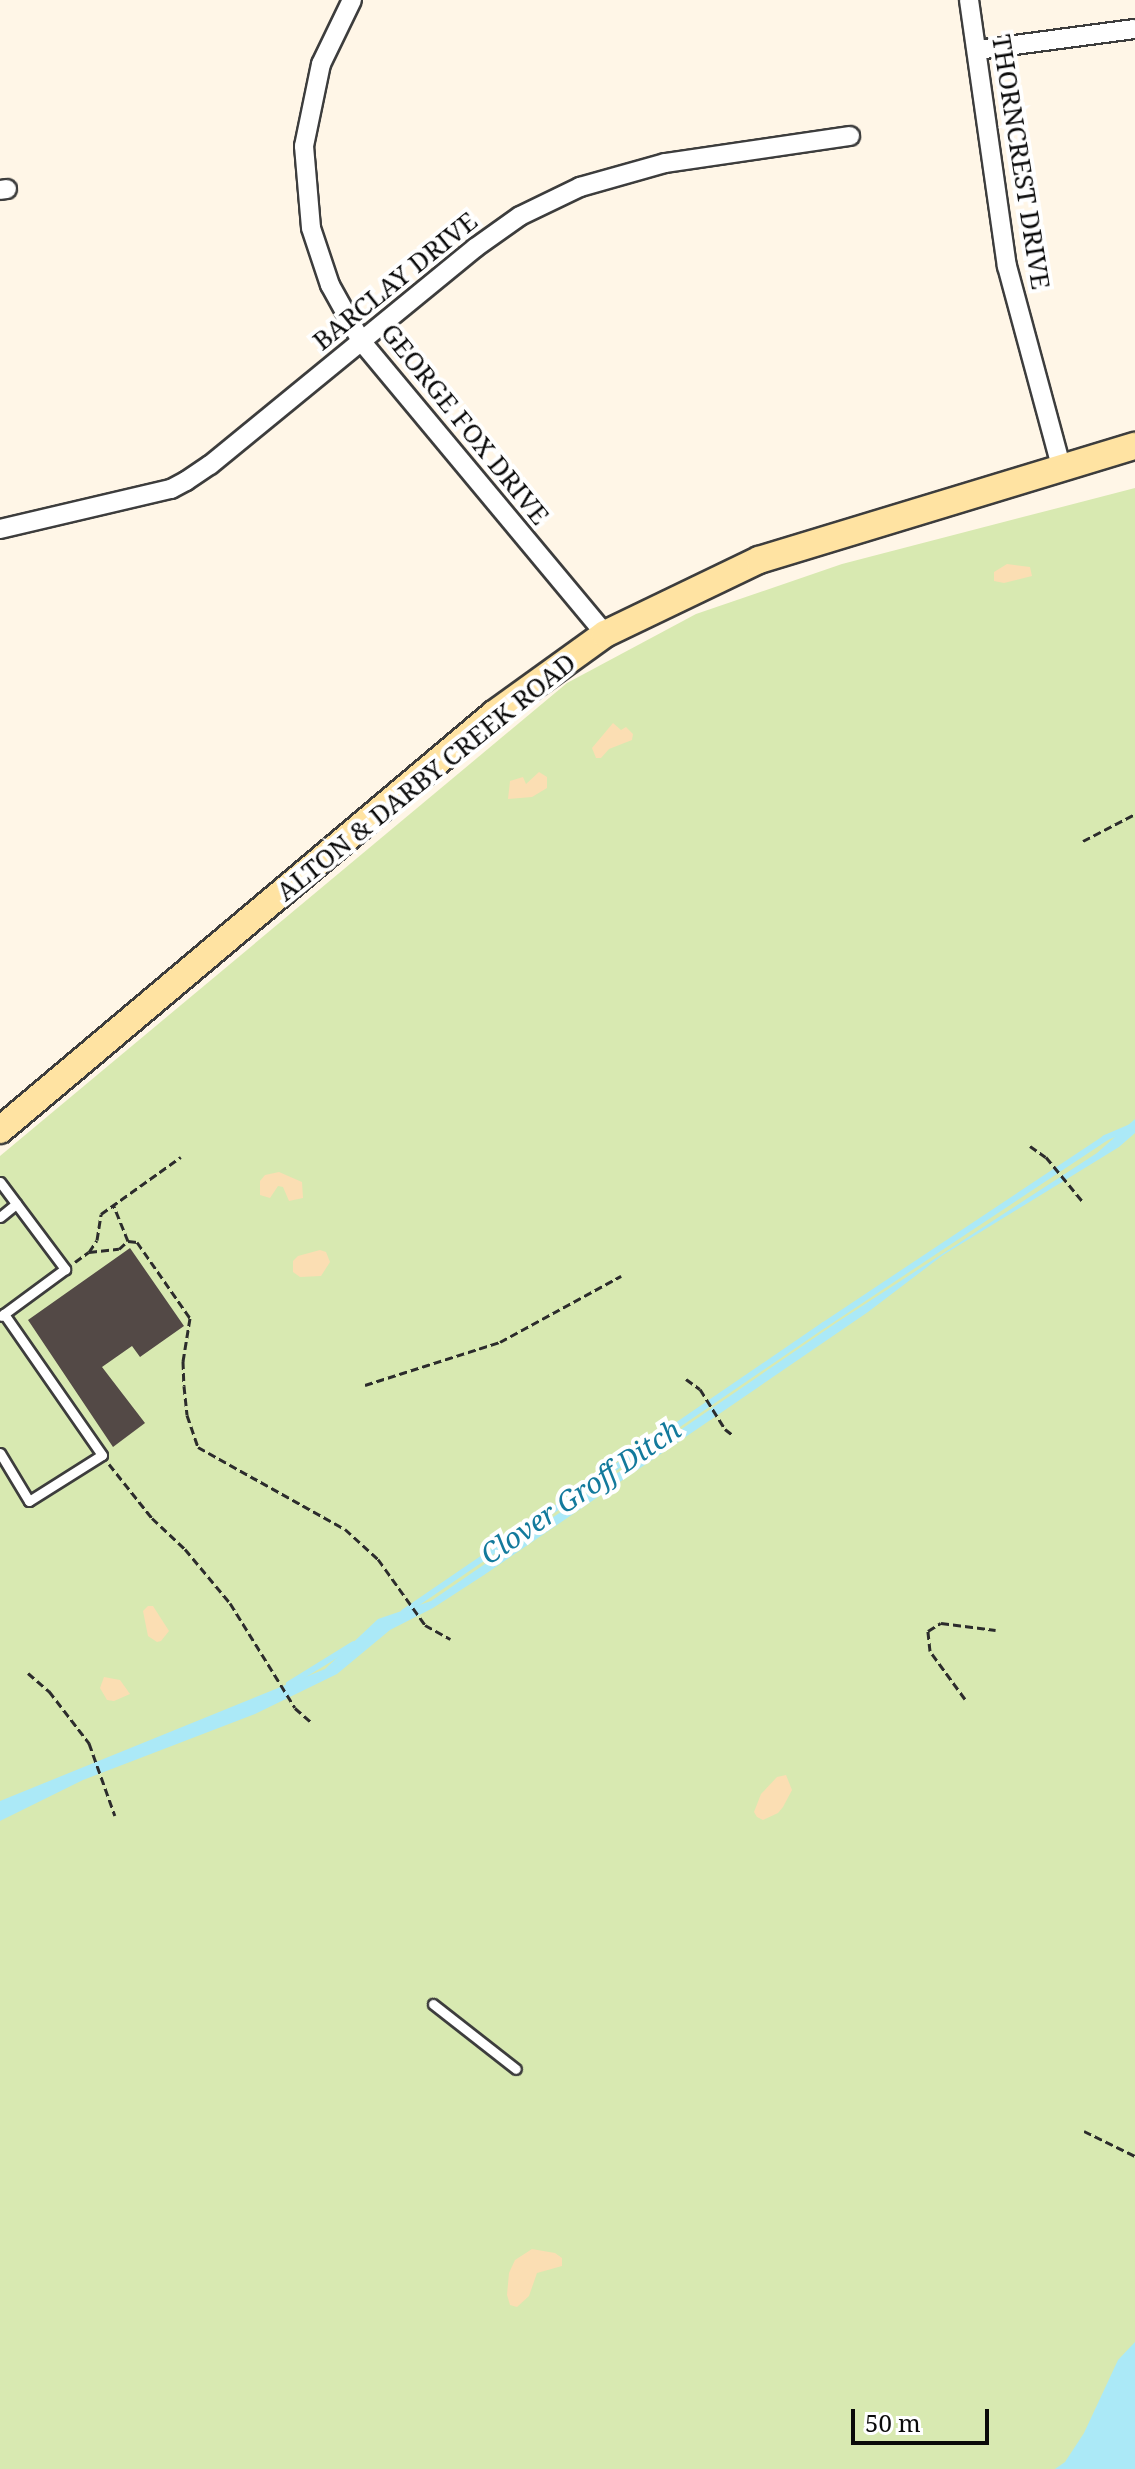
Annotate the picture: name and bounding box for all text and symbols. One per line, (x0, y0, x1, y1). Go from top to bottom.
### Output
street label: THORNCREST DRIVE (985, 32, 1057, 292)
street label: BARCLAY DRIVE (307, 205, 483, 357)
street label: GEORGE FOX DRIVE (374, 317, 556, 531)
street label: ALTON & DARBY CREEK ROAD (270, 647, 582, 907)
water label: Clover Groff Ditch (474, 1412, 686, 1570)
scale bar (855, 2393, 993, 2443)
text: 50 m (865, 2406, 921, 2439)

